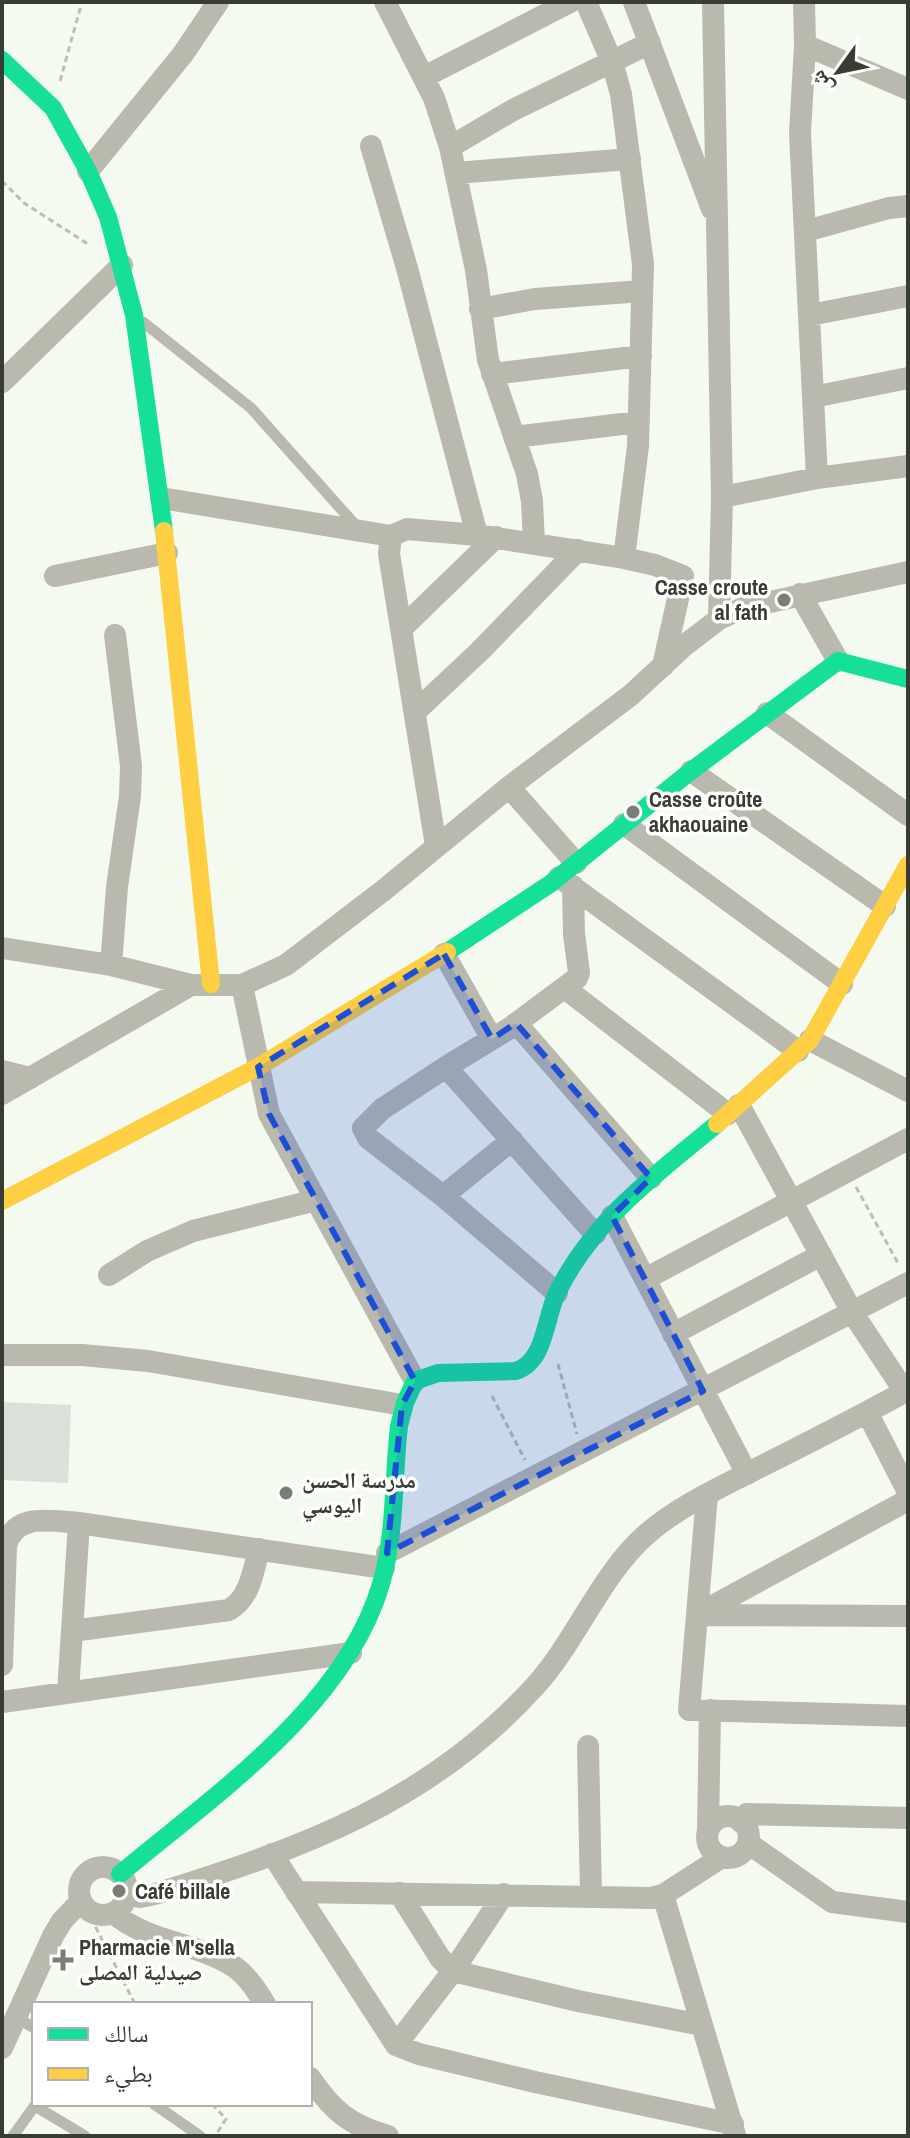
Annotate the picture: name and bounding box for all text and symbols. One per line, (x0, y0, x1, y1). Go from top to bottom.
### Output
north arrow (798, 32, 878, 112)
text: ش (802, 65, 840, 101)
place label: Casse croute al fath (655, 572, 768, 627)
marker: Casse croute al fath (775, 591, 793, 609)
place label: Casse croûte akhaouaine (649, 784, 762, 839)
marker: Casse croûte akhaouaine (624, 803, 642, 821)
place label: مدرسة الحسن اليوسي (302, 1465, 416, 1522)
marker: مدرسة الحسن اليوسي (277, 1484, 295, 1502)
place label: Café billale (135, 1876, 230, 1906)
marker: Café billale (110, 1882, 128, 1900)
place label: Pharmacie M'sella صيدلية المصلى (79, 1932, 235, 1987)
marker: Pharmacie M'sella صيدلية المصلى (54, 1951, 72, 1969)
legend (32, 2002, 312, 2106)
text: سالك (104, 2017, 149, 2049)
text: بطيء (104, 2057, 153, 2093)

